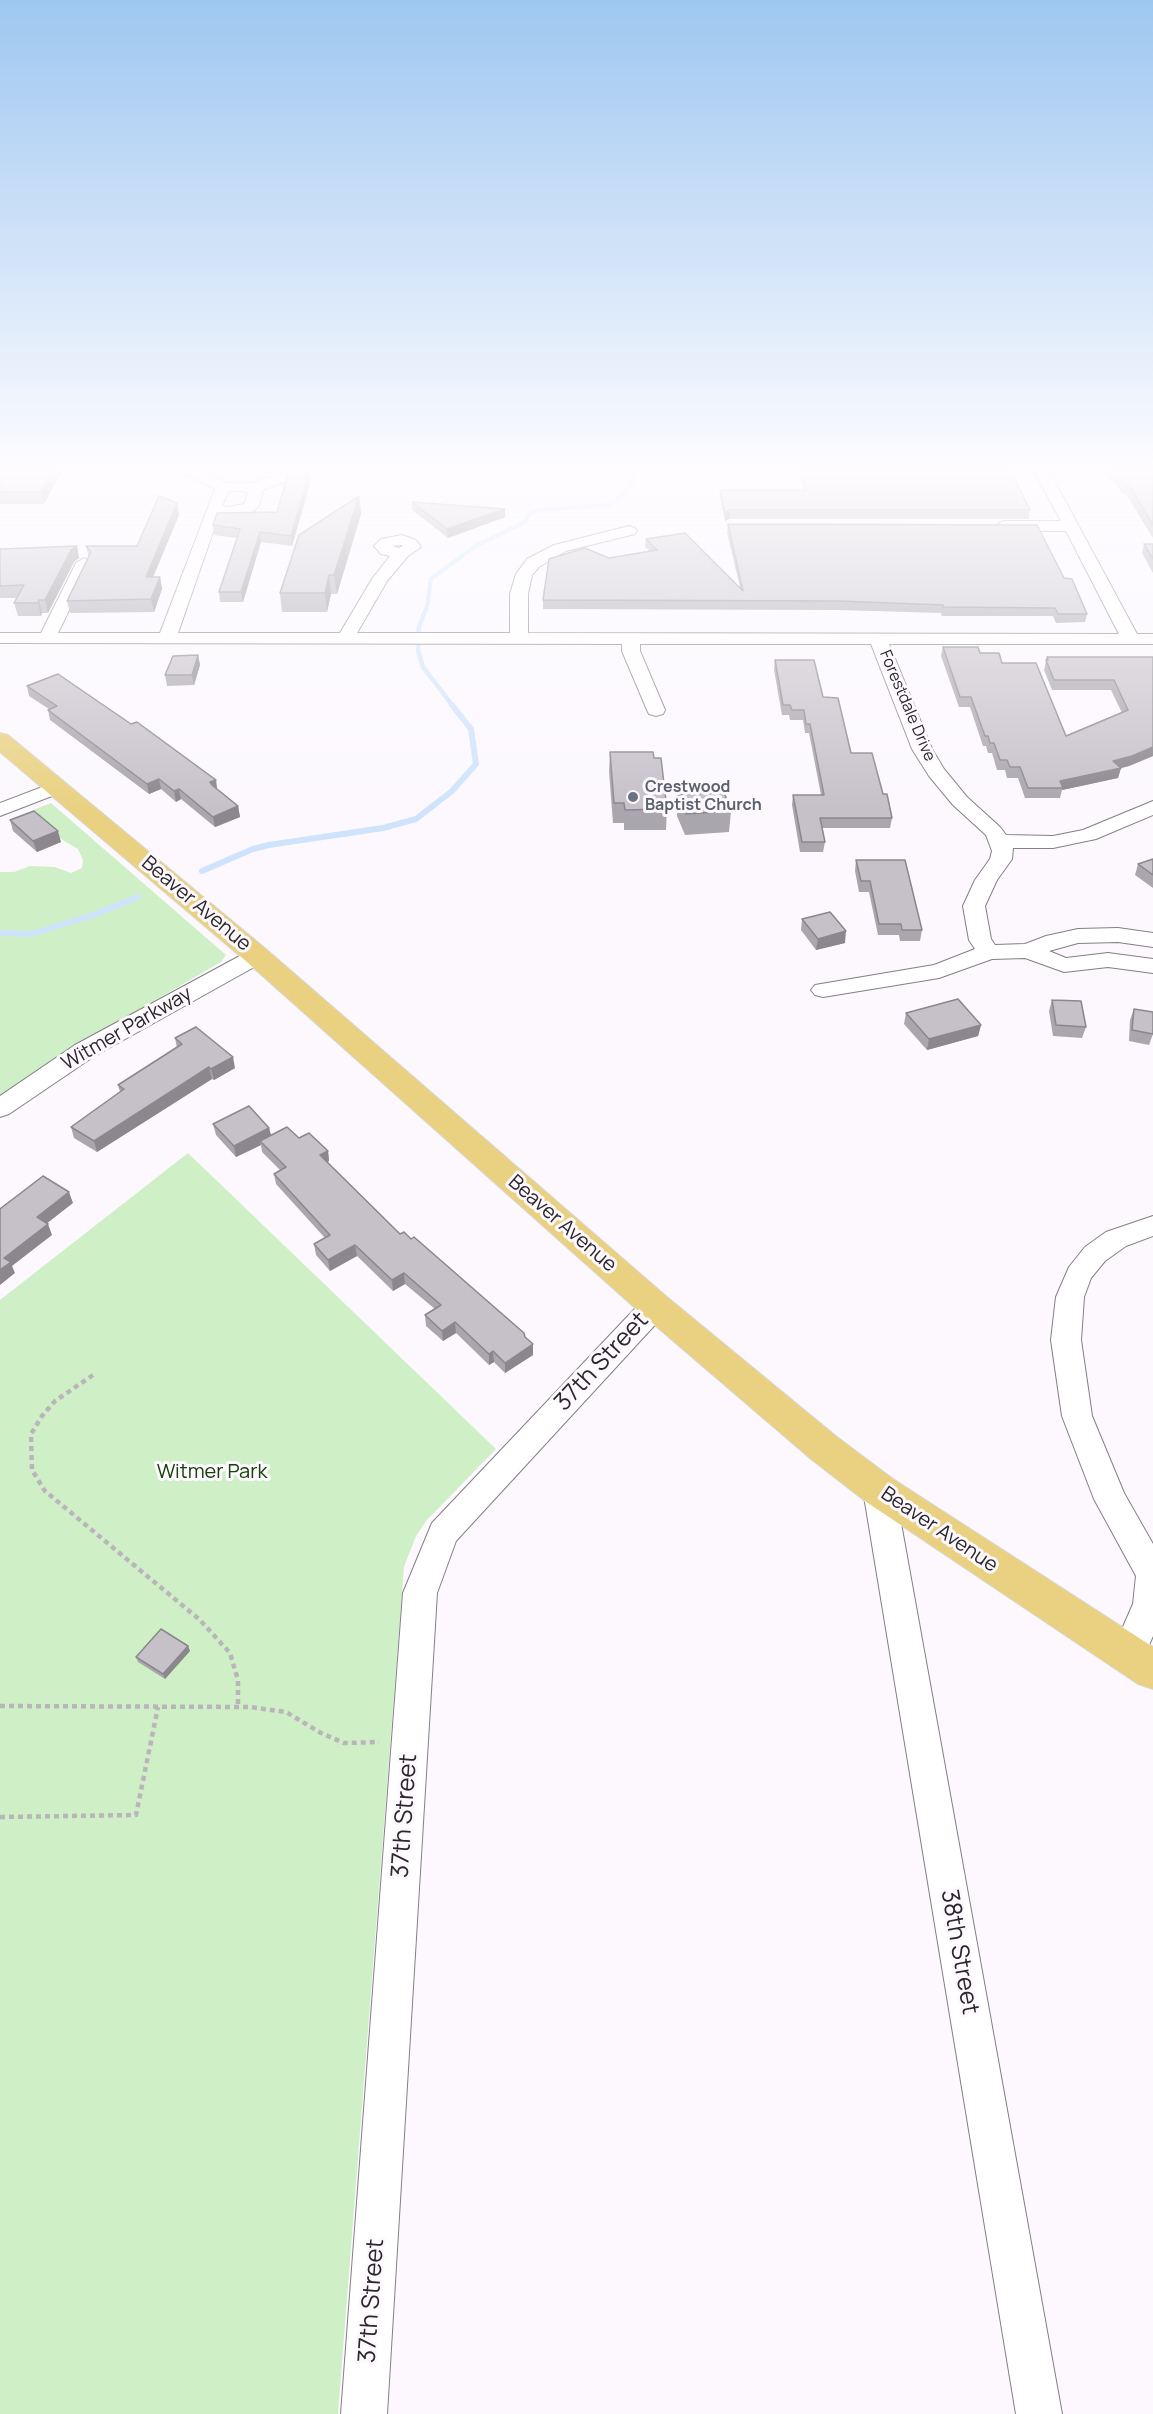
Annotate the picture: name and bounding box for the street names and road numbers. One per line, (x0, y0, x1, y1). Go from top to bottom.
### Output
street label: Forestdale Drive (875, 648, 939, 764)
street label: Beaver Avenue (136, 851, 256, 957)
street label: Witmer Parkway (58, 982, 196, 1076)
street label: Beaver Avenue (503, 1170, 621, 1278)
street label: 37th Street (549, 1307, 655, 1417)
street label: Beaver Avenue (876, 1482, 1002, 1578)
street label: 37th Street (386, 1753, 424, 1879)
street label: 38th Street (934, 1887, 984, 2017)
street label: 37th Street (353, 2238, 391, 2364)

